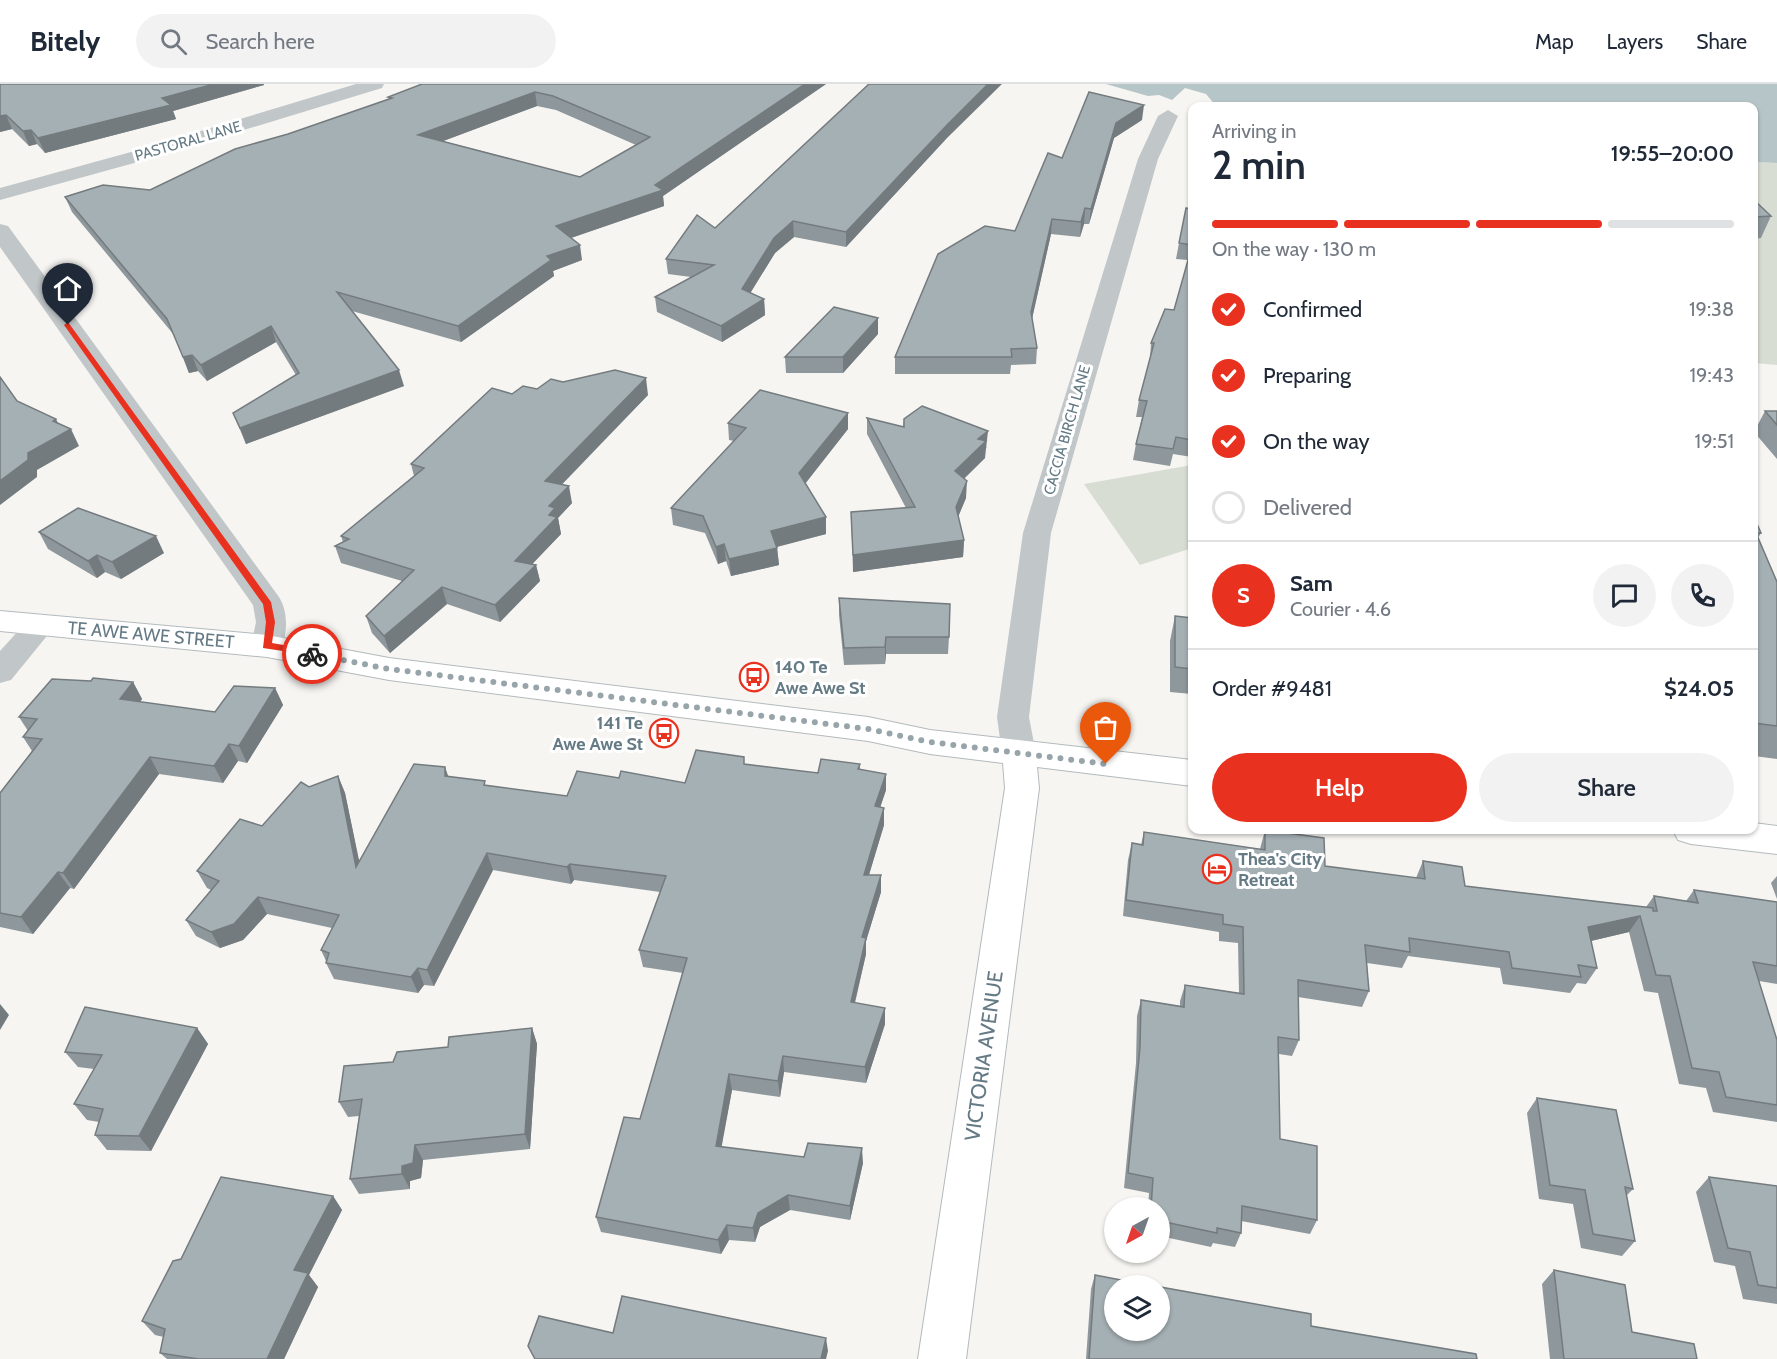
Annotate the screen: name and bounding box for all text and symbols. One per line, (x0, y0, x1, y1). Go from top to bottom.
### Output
search box (136, 14, 556, 68)
text: Bitely (30, 24, 100, 58)
icon: search (157, 25, 190, 58)
text: Search here (205, 28, 315, 55)
text: Map (1535, 29, 1574, 54)
text: Layers (1607, 29, 1663, 54)
text: Share (1696, 29, 1747, 54)
street label: PASTORAL LANE (133, 117, 243, 165)
text: Arriving in (1212, 119, 1296, 143)
text: 19:55–20:00 (1611, 140, 1734, 167)
text: 2 min (1212, 141, 1306, 189)
text: On the way · 130 m (1212, 237, 1376, 261)
pin (42, 263, 93, 325)
icon: home (51, 272, 84, 305)
icon: check (1212, 293, 1245, 326)
text: Confirmed (1263, 296, 1362, 323)
text: 19:38 (1689, 297, 1734, 321)
icon: check (1212, 359, 1245, 392)
text: Preparing (1263, 362, 1351, 389)
street label: CACCIA BIRCH LANE (1040, 363, 1094, 497)
text: 19:43 (1690, 363, 1734, 387)
icon: check (1212, 425, 1245, 458)
text: On the way (1263, 428, 1370, 455)
text: 19:51 (1695, 429, 1734, 453)
text: Delivered (1263, 494, 1352, 521)
button: chat (1593, 564, 1656, 627)
button: phone (1671, 564, 1734, 627)
text: Sam (1290, 570, 1333, 597)
text: S (1237, 582, 1250, 609)
text: Courier · 4.6 (1290, 597, 1391, 621)
street label: TE AWE AWE STREET (67, 617, 236, 653)
courier (282, 624, 342, 684)
icon: bike (296, 638, 329, 671)
place label: 140 Te Awe Awe St (775, 656, 865, 699)
bus stop icon: 140 Te Awe Awe St (738, 661, 770, 693)
text: Order #9481 (1212, 675, 1332, 702)
text: $24.05 (1664, 675, 1734, 702)
pin (1080, 702, 1131, 764)
icon: bag (1089, 711, 1122, 744)
place label: 141 Te Awe Awe St (553, 712, 643, 755)
bus stop icon: 141 Te Awe Awe St (648, 717, 680, 749)
button: Help (1212, 753, 1467, 822)
button: Share (1479, 753, 1734, 822)
place label: Thea's City Retreat (1238, 848, 1322, 891)
hotel icon: Thea's City Retreat (1201, 853, 1233, 885)
street label: VICTORIA AVENUE (959, 969, 1008, 1143)
north arrow (1104, 1197, 1170, 1263)
map controls (1104, 1197, 1170, 1341)
button: layers (1104, 1275, 1170, 1341)

